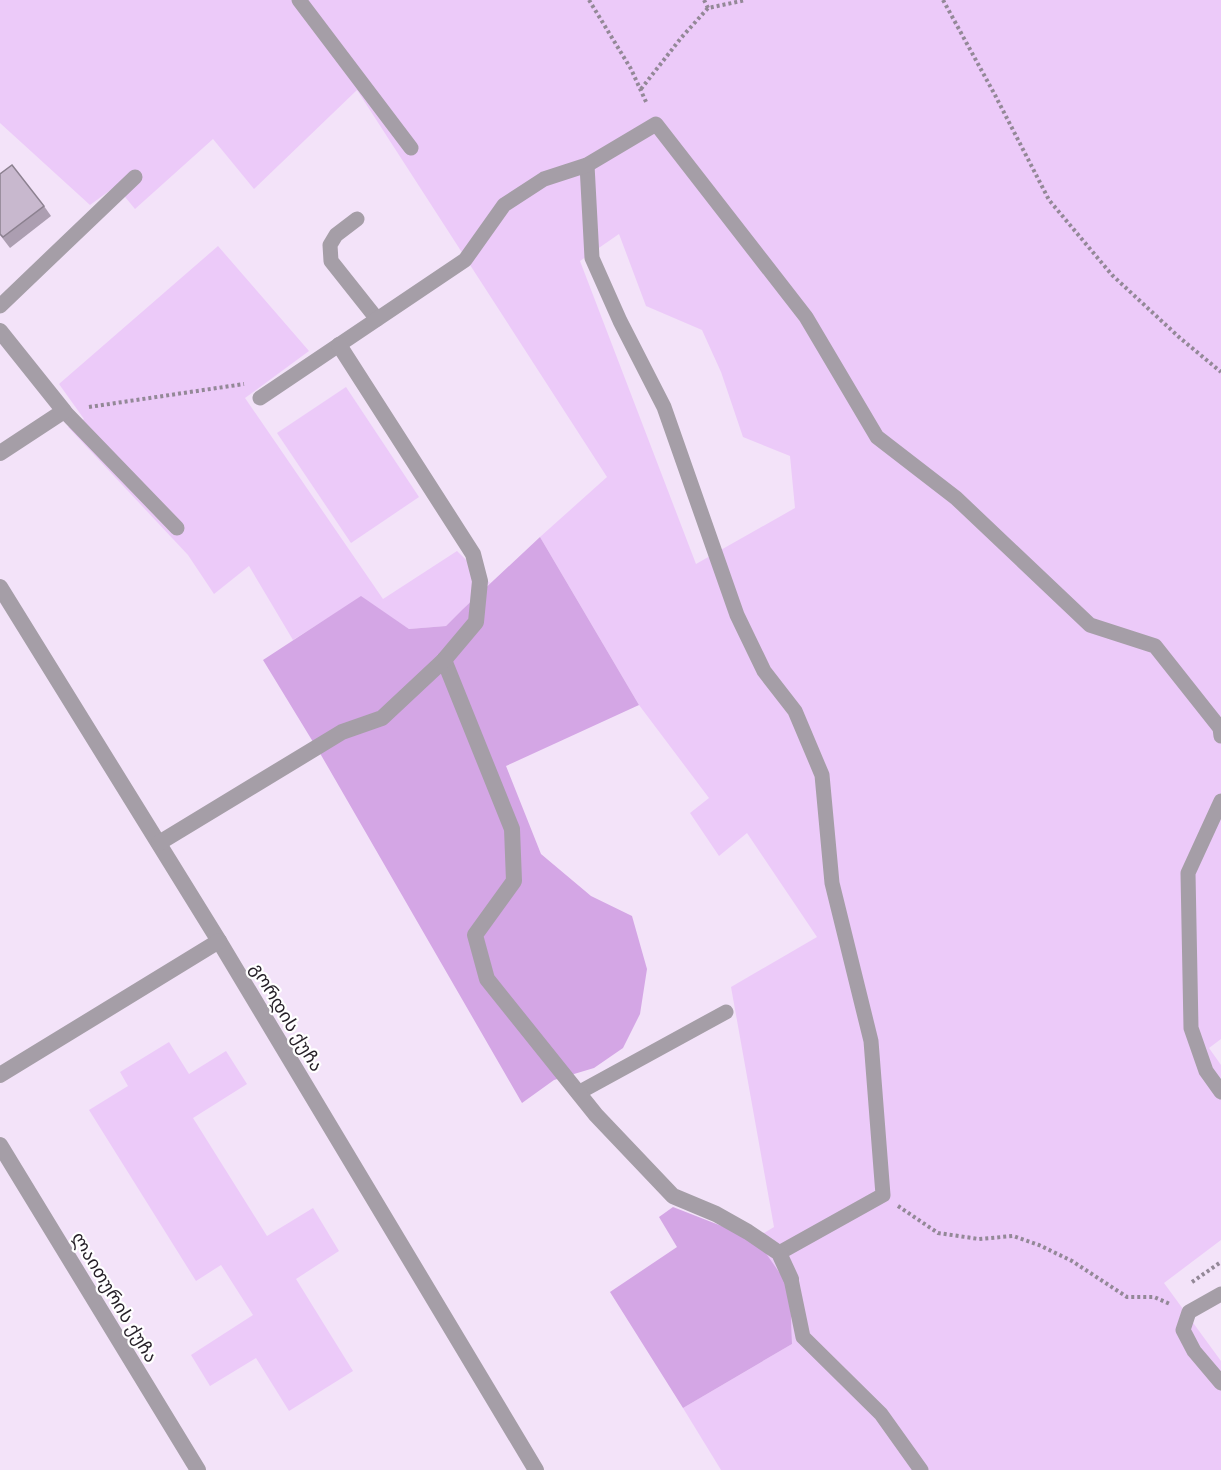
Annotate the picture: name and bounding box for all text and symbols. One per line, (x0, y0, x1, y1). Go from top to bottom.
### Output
street label: გორდის ქუჩა (246, 959, 328, 1075)
street label: ლაითურის ქუჩა (67, 1228, 163, 1366)

